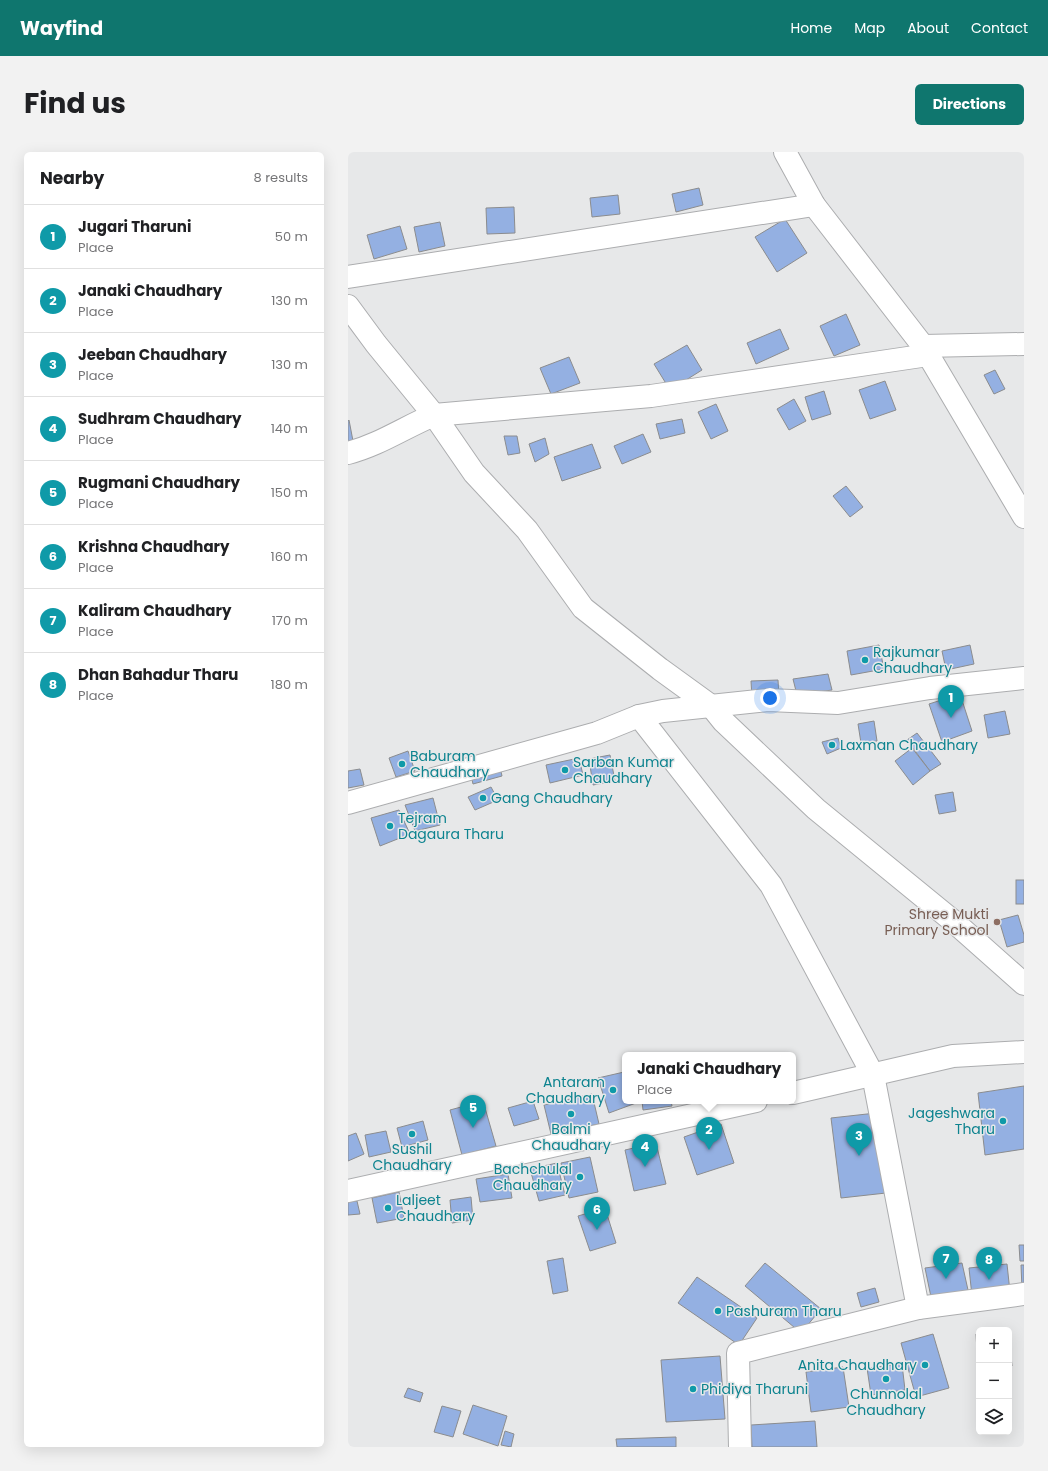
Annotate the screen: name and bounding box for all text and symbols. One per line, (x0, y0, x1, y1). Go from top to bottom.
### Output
text: Wayfind (20, 15, 103, 42)
text: Home (790, 18, 832, 38)
text: Map (854, 18, 885, 38)
text: About (907, 18, 949, 38)
text: Contact (971, 18, 1028, 38)
text: Find us (24, 84, 126, 123)
button: Directions (915, 84, 1024, 125)
text: Nearby (40, 166, 104, 190)
text: 8 results (254, 168, 308, 187)
text: Jugari Tharuni (78, 216, 191, 237)
text: 1 (51, 227, 55, 246)
text: 50 m (275, 227, 308, 246)
text: Place (78, 238, 113, 257)
text: Janaki Chaudhary (78, 280, 222, 301)
text: 2 (49, 291, 57, 310)
text: 130 m (271, 291, 308, 310)
text: Place (78, 302, 113, 321)
text: Jeeban Chaudhary (78, 344, 227, 365)
text: 3 (49, 355, 57, 374)
text: 130 m (271, 355, 308, 374)
text: Place (78, 366, 113, 385)
text: Sudhram Chaudhary (78, 408, 242, 429)
text: 4 (49, 419, 57, 438)
text: 140 m (271, 419, 308, 438)
text: Place (78, 430, 113, 449)
text: Rugmani Chaudhary (78, 472, 240, 493)
text: 5 (49, 483, 57, 502)
text: 150 m (271, 483, 308, 502)
text: Place (78, 494, 113, 513)
text: Krishna Chaudhary (78, 536, 229, 557)
text: 6 (49, 547, 57, 566)
text: 160 m (271, 547, 308, 566)
text: Place (78, 558, 113, 577)
text: Kaliram Chaudhary (78, 600, 231, 621)
text: 7 (50, 611, 56, 630)
text: 170 m (272, 611, 308, 630)
text: Place (78, 622, 113, 641)
place label: Rajkumar Chaudhary (873, 642, 952, 678)
marker: Rajkumar Chaudhary (860, 655, 870, 665)
text: Dhan Bahadur Tharu (78, 664, 238, 685)
text: 8 (49, 675, 57, 694)
text: 180 m (271, 675, 308, 694)
pin: 1 (938, 685, 964, 718)
text: Place (78, 686, 113, 705)
your location (760, 688, 780, 708)
place label: Laxman Chaudhary (840, 735, 978, 755)
marker: Laxman Chaudhary (827, 740, 837, 750)
place label: Baburam Chaudhary (410, 746, 489, 782)
place label: Sarban Kumar Chaudhary (573, 752, 674, 788)
marker: Baburam Chaudhary (397, 759, 407, 769)
marker: Sarban Kumar Chaudhary (560, 765, 570, 775)
place label: Gang Chaudhary (491, 788, 613, 808)
marker: Gang Chaudhary (478, 793, 488, 803)
place label: Tejram Dagaura Tharu (398, 808, 504, 844)
marker: Tejram Dagaura Tharu (385, 821, 395, 831)
place label: Shree Mukti Primary School (884, 904, 989, 940)
marker: Shree Mukti Primary School (992, 917, 1002, 927)
popup (622, 1052, 796, 1104)
text: Janaki Chaudhary (637, 1058, 781, 1079)
place label: Antaram Chaudhary (526, 1072, 605, 1108)
text: Place (637, 1080, 672, 1099)
marker: Antaram Chaudhary (608, 1085, 618, 1095)
pin: 5 (460, 1095, 486, 1128)
place label: Jageshwara Tharu (908, 1103, 995, 1139)
marker: Balmi Chaudhary (566, 1109, 576, 1119)
marker: Jageshwara Tharu (998, 1116, 1008, 1126)
pin: 2 (696, 1117, 722, 1150)
place label: Balmi Chaudhary (531, 1119, 611, 1155)
pin: 3 (846, 1123, 872, 1156)
marker: Sushil Chaudhary (407, 1129, 417, 1139)
pin: 4 (632, 1134, 658, 1167)
place label: Sushil Chaudhary (372, 1139, 452, 1175)
place label: Bachchulal Chaudhary (493, 1159, 572, 1195)
marker: Bachchulal Chaudhary (575, 1172, 585, 1182)
place label: Laljeet Chaudhary (396, 1190, 475, 1226)
pin: 6 (584, 1197, 610, 1230)
marker: Laljeet Chaudhary (383, 1203, 393, 1213)
pin: 7 (933, 1246, 959, 1279)
pin: 8 (976, 1247, 1002, 1280)
place label: Pashuram Tharu (726, 1301, 842, 1321)
marker: Pashuram Tharu (713, 1306, 723, 1316)
map controls (976, 1327, 1012, 1435)
button: + (976, 1327, 1012, 1363)
place label: Anita Chaudhary (798, 1355, 917, 1375)
marker: Anita Chaudhary (920, 1360, 930, 1370)
button: − (976, 1363, 1012, 1399)
marker: Chunnolal Chaudhary (881, 1374, 891, 1384)
place label: Phidiya Tharuni (701, 1379, 808, 1399)
marker: Phidiya Tharuni (688, 1384, 698, 1394)
place label: Chunnolal Chaudhary (846, 1384, 926, 1420)
button: layers (976, 1399, 1012, 1435)

